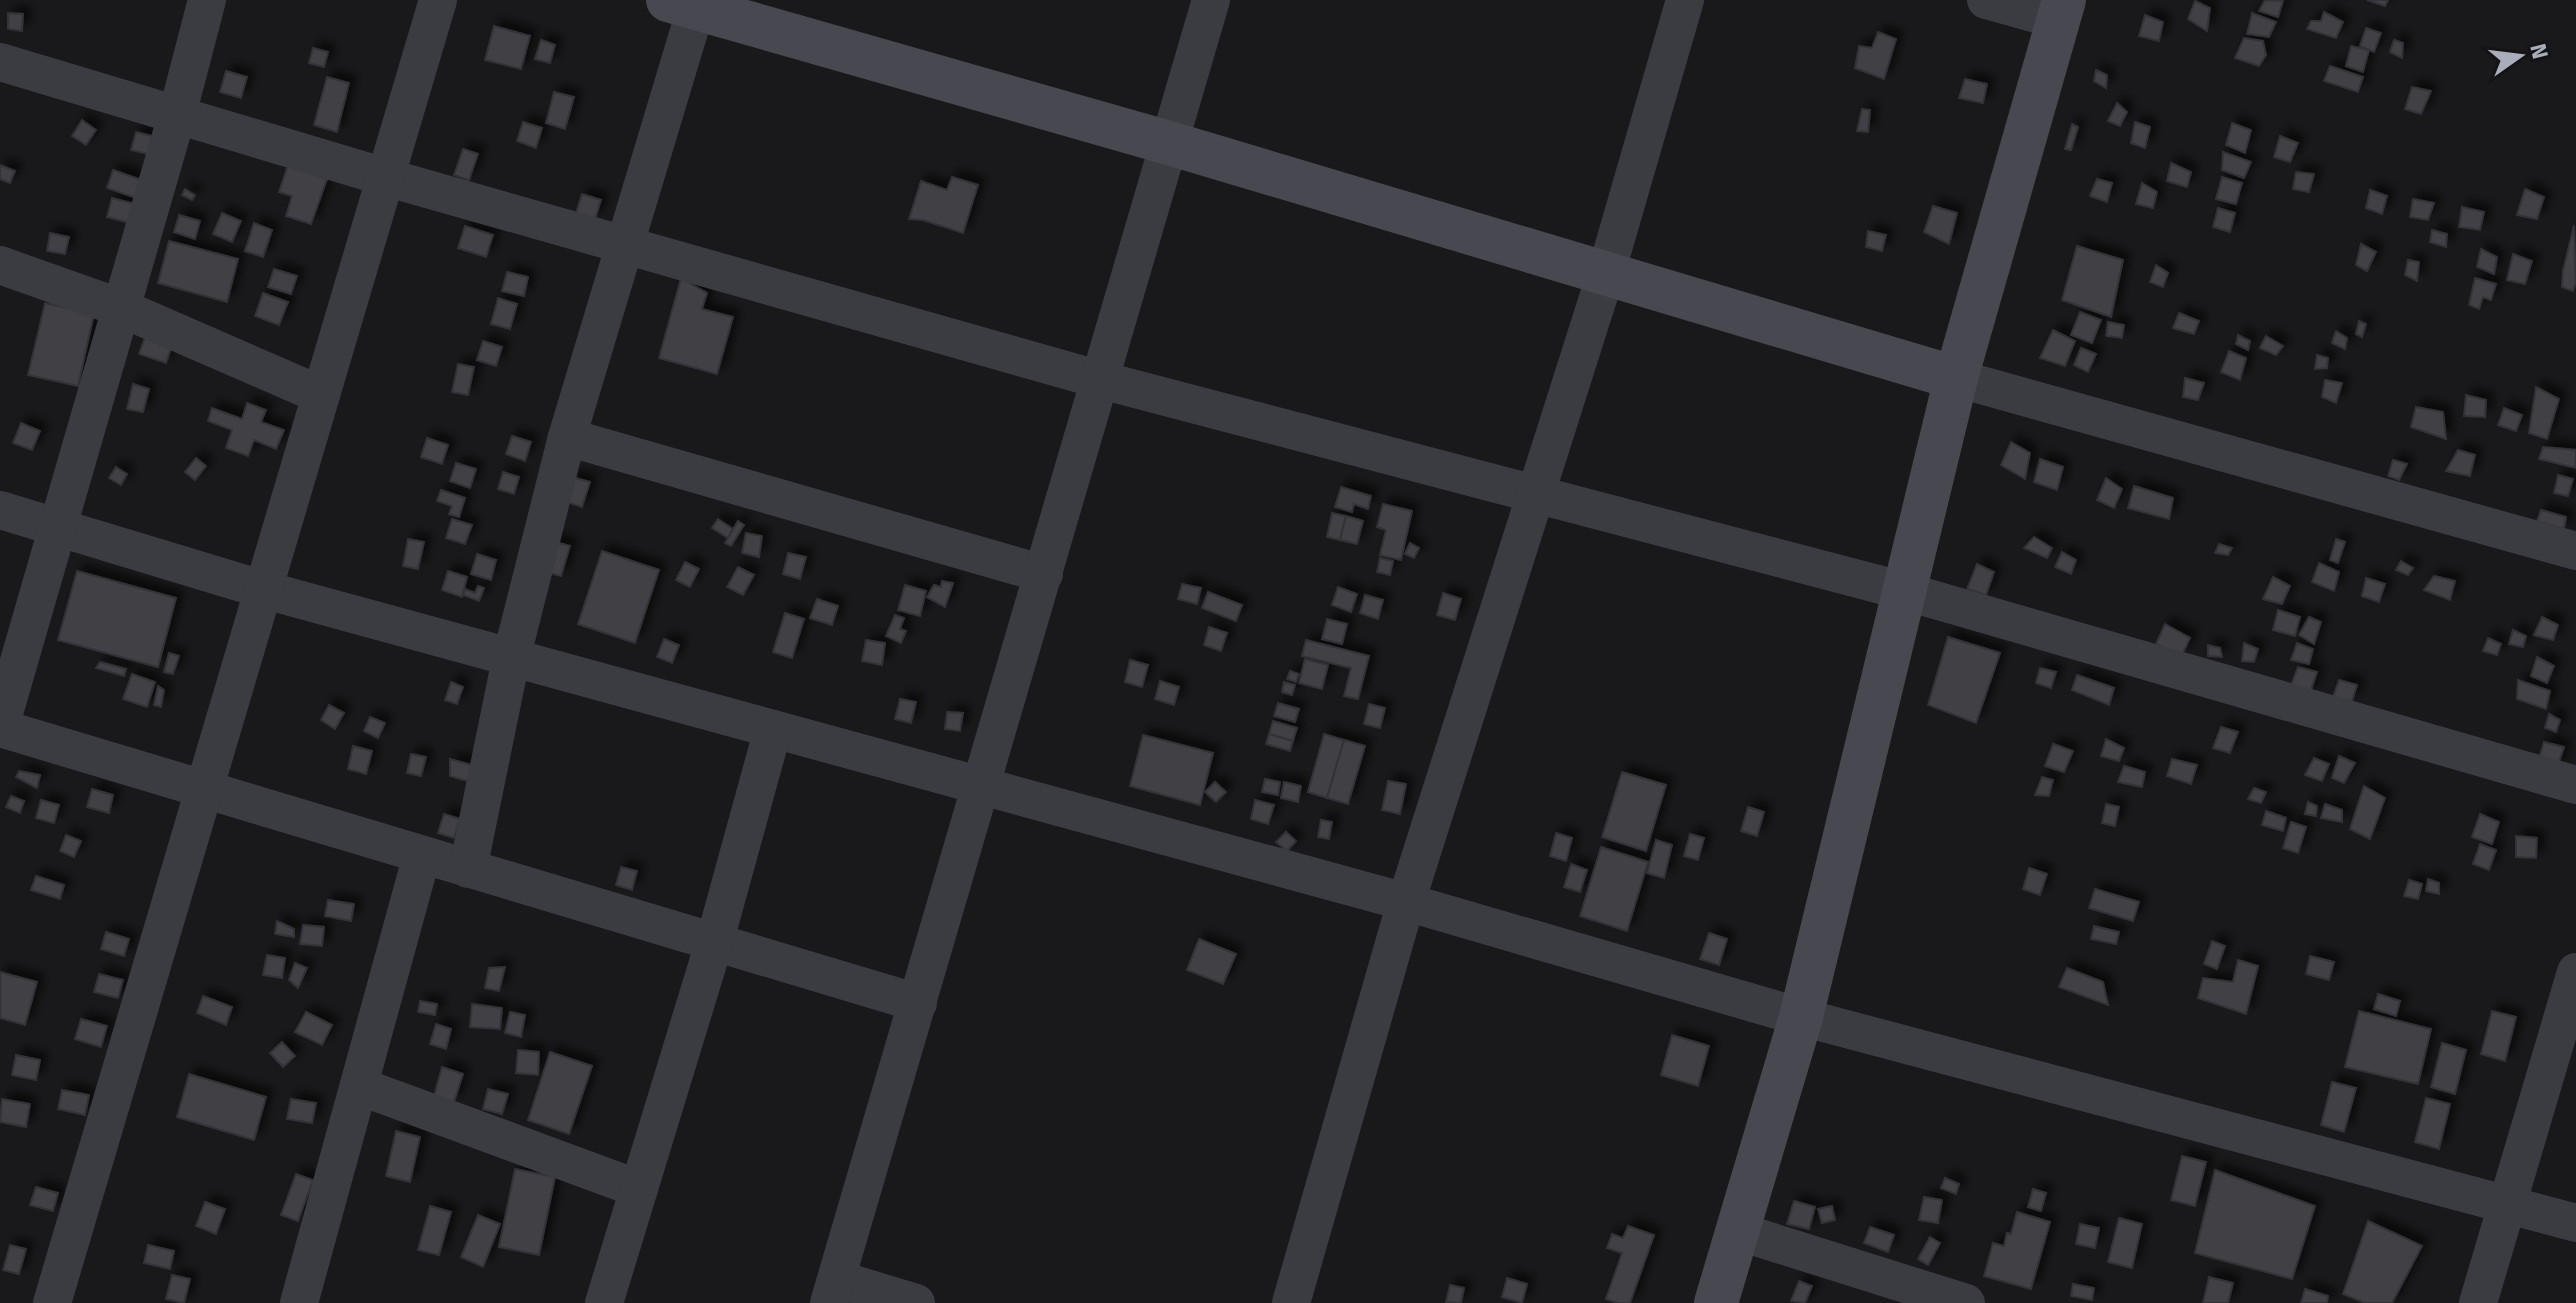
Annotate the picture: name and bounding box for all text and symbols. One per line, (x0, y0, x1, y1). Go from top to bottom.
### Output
north arrow (2480, 16, 2560, 96)
text: N (2524, 41, 2554, 62)

